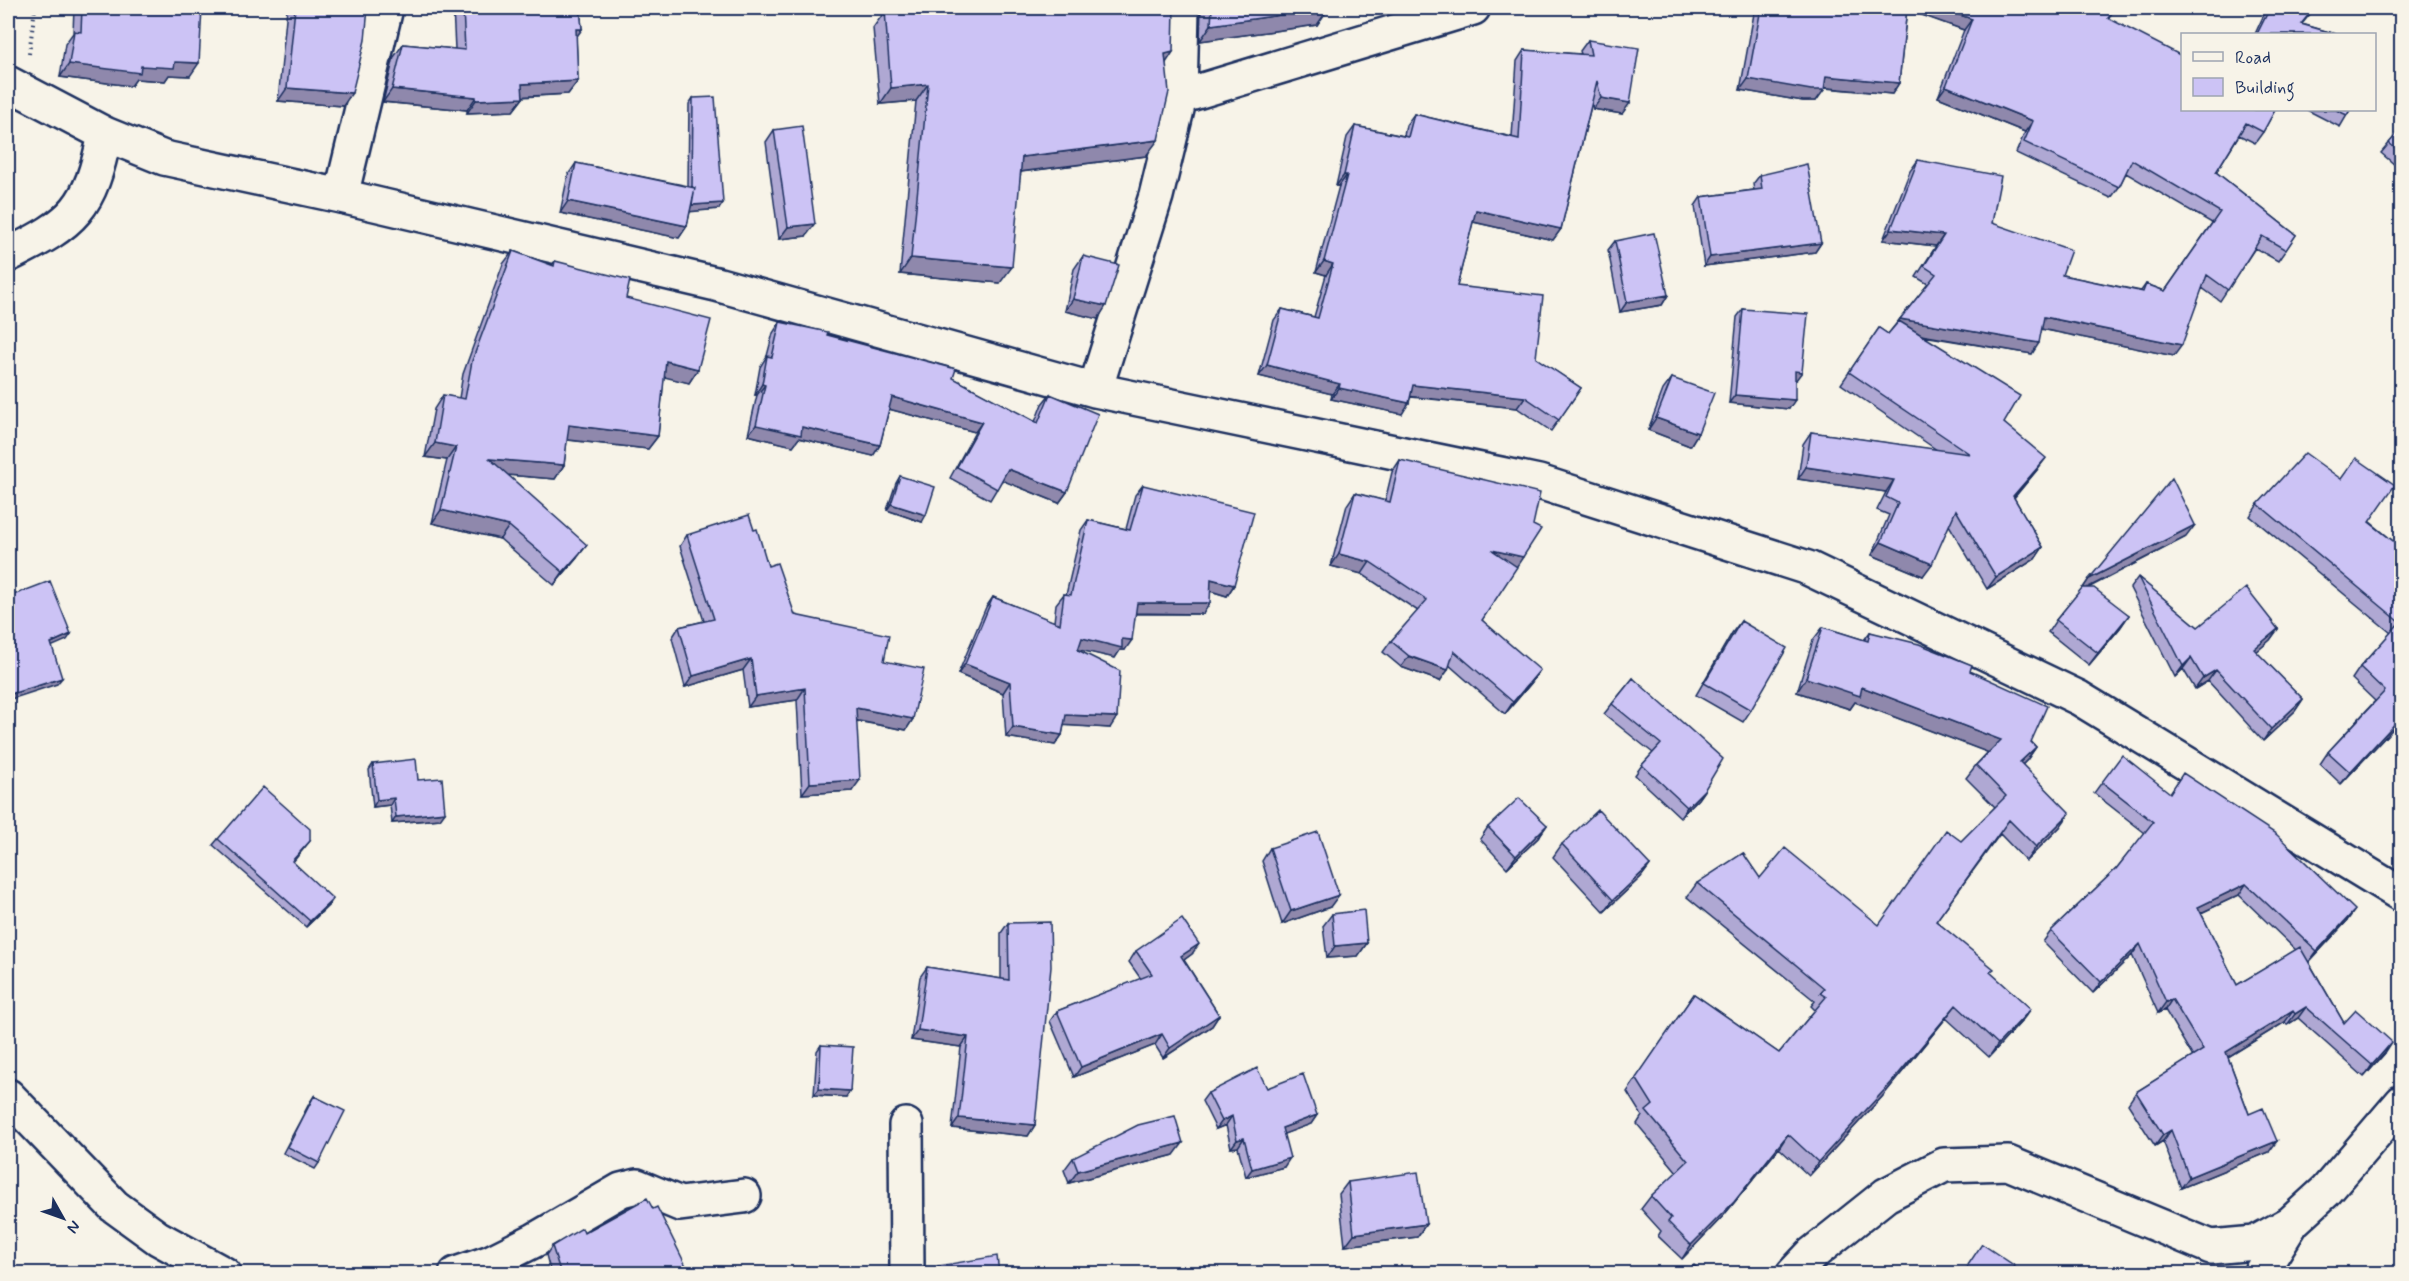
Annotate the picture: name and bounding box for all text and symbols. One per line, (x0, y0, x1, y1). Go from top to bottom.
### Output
legend (2181, 33, 2376, 111)
text: Road (2235, 46, 2271, 70)
text: Building (2235, 76, 2295, 102)
north arrow (33, 1188, 93, 1248)
text: N (62, 1216, 85, 1238)

